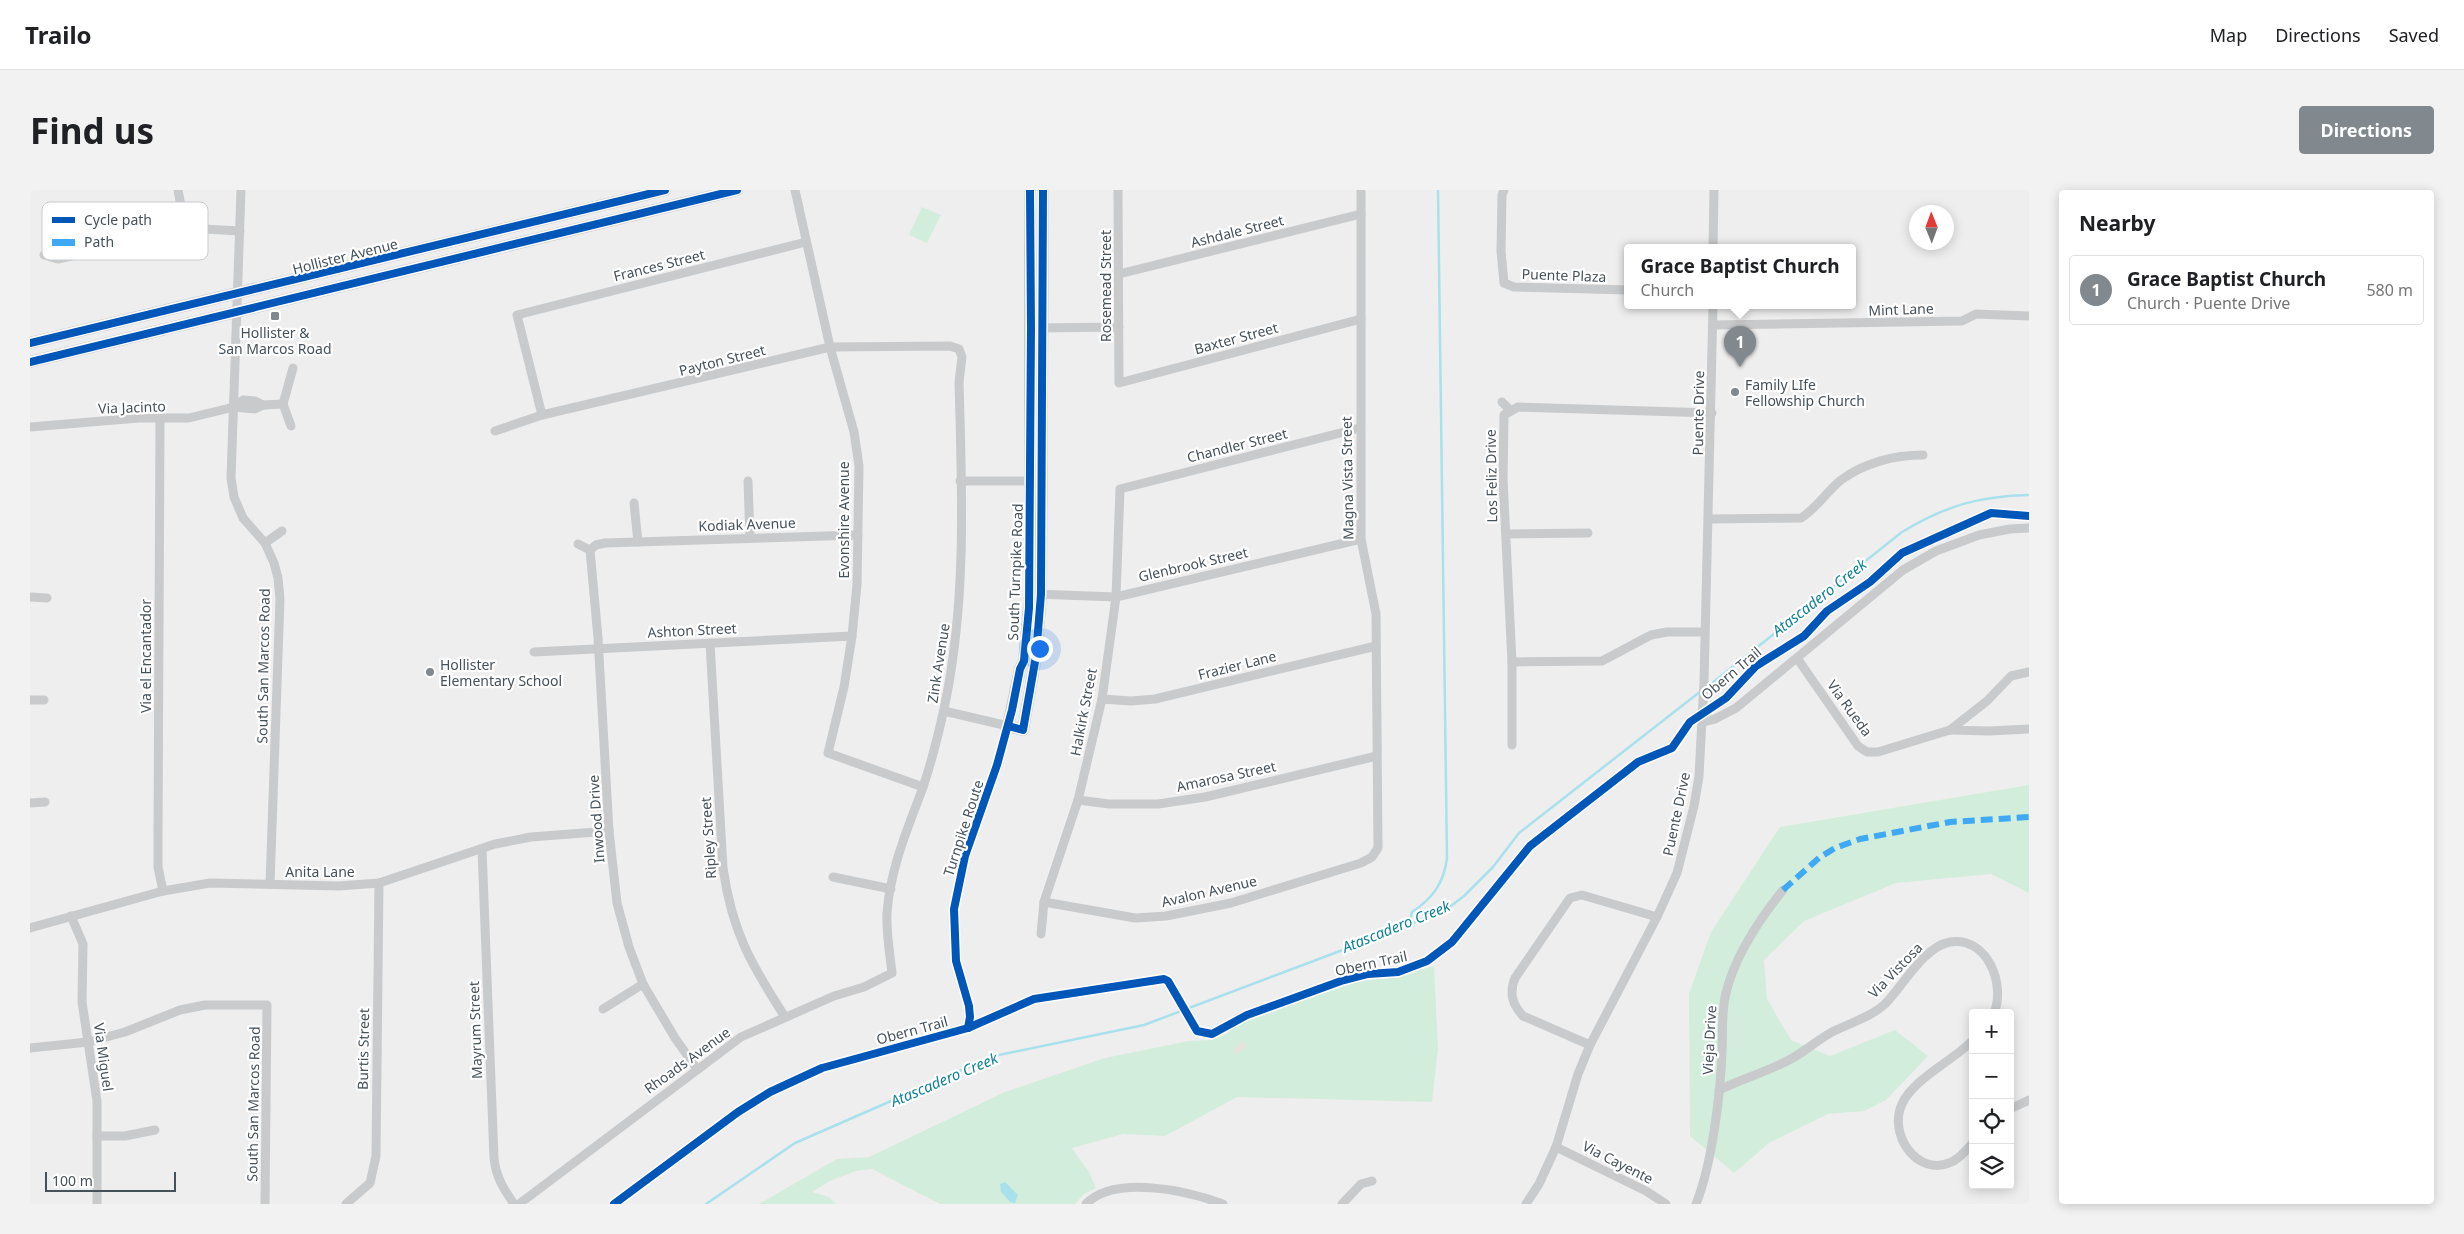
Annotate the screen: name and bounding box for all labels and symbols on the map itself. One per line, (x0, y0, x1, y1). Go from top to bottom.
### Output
legend (42, 202, 208, 260)
north arrow (1909, 205, 1954, 250)
text: Cycle path (84, 210, 152, 229)
street label: Ashdale Street (1189, 210, 1285, 252)
street label: Rosemead Street (1096, 230, 1115, 342)
text: Path (84, 232, 114, 251)
street label: Hollister Avenue (290, 234, 400, 278)
street label: Frances Street (611, 244, 707, 286)
street label: Puente Plaza (1521, 264, 1607, 286)
street label: Mint Lane (1868, 298, 1934, 320)
marker: Hollister & San Marcos Road (269, 310, 281, 322)
street label: Baxter Street (1192, 318, 1280, 358)
place label: Hollister & San Marcos Road (218, 323, 332, 358)
pin: 1 (1724, 326, 1756, 367)
street label: Payton Street (677, 340, 767, 380)
street label: Puente Drive (1688, 370, 1708, 456)
place label: Family LIfe Fellowship Church (1745, 375, 1865, 410)
marker: Family LIfe Fellowship Church (1729, 386, 1741, 398)
street label: Via Jacinto (98, 396, 166, 418)
street label: Magna Vista Street (1336, 416, 1358, 540)
street label: Chandler Street (1185, 423, 1289, 467)
street label: Los Feliz Drive (1481, 429, 1501, 523)
street label: Evonshire Avenue (834, 461, 853, 579)
street label: South Turnpike Road (1003, 503, 1027, 641)
street label: Kodiak Avenue (698, 513, 796, 535)
street label: Glenbrook Street (1136, 542, 1250, 586)
water label: Atascadero Creek (1767, 553, 1871, 641)
street label: South San Marcos Road (252, 588, 274, 744)
street label: Via el Encantador (136, 599, 155, 713)
street label: Ashton Street (647, 618, 737, 642)
street label: Zink Avenue (922, 622, 954, 704)
your location (1027, 636, 1053, 662)
street label: Obern Trail (1697, 642, 1765, 704)
street label: Frazier Lane (1196, 646, 1278, 684)
place label: Hollister Elementary School (440, 655, 562, 690)
marker: Hollister Elementary School (424, 666, 436, 678)
street label: Halkirk Street (1065, 667, 1101, 757)
street label: Via Rueda (1823, 676, 1877, 740)
street label: Amarosa Street (1175, 756, 1277, 796)
street label: Puente Drive (1658, 770, 1694, 857)
street label: Inwood Drive (583, 774, 609, 864)
street label: Turnpike Route (938, 777, 988, 879)
street label: Ripley Street (696, 796, 720, 880)
street label: Anita Lane (285, 862, 355, 881)
street label: Avalon Avenue (1159, 871, 1259, 911)
water label: Atascadero Creek (1338, 895, 1453, 957)
street label: Via Vistosa (1864, 938, 1926, 1002)
street label: Obern Trail (1333, 946, 1409, 980)
street label: Mayrum Street (464, 981, 486, 1079)
street label: Vieja Drive (1698, 1005, 1720, 1075)
street label: Burtis Street (353, 1008, 373, 1090)
street label: Obern Trail (874, 1011, 950, 1049)
street label: Via Miguel (90, 1022, 118, 1092)
street label: Rhoads Avenue (640, 1022, 734, 1098)
street label: South San Marcos Road (242, 1026, 264, 1182)
water label: Atascadero Creek (886, 1047, 1001, 1111)
street label: Via Cayente (1579, 1136, 1657, 1188)
scale bar (45, 1169, 176, 1192)

